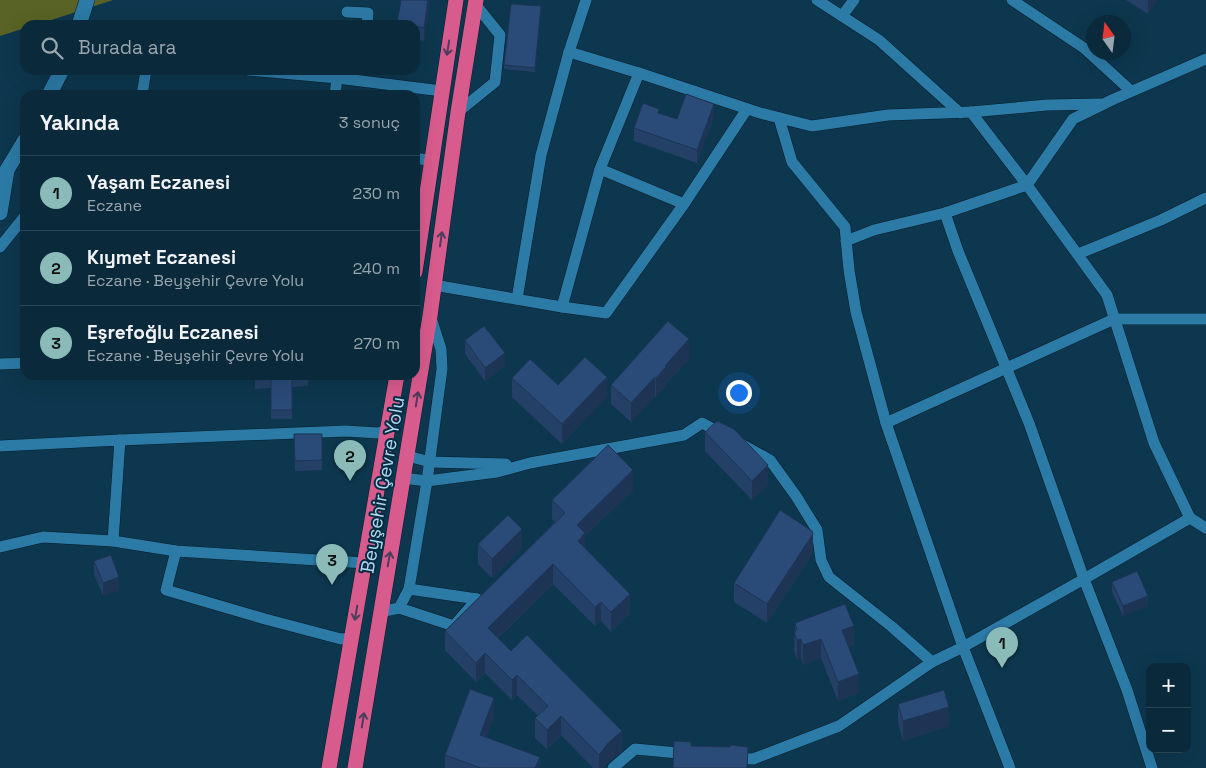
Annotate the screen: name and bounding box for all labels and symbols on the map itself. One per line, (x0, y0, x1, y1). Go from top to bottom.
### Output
north arrow (1086, 15, 1131, 60)
one-way arrow (443, 40, 453, 56)
one-way arrow (436, 231, 446, 247)
your location (726, 380, 752, 406)
one-way arrow (412, 392, 422, 408)
street label: Beyşehir Çevre Yolu (355, 395, 410, 575)
pin: 2 (334, 440, 366, 481)
pin: 3 (316, 544, 348, 585)
one-way arrow (384, 552, 394, 568)
one-way arrow (351, 604, 361, 620)
pin: 1 (986, 627, 1018, 668)
one-way arrow (358, 712, 368, 728)

